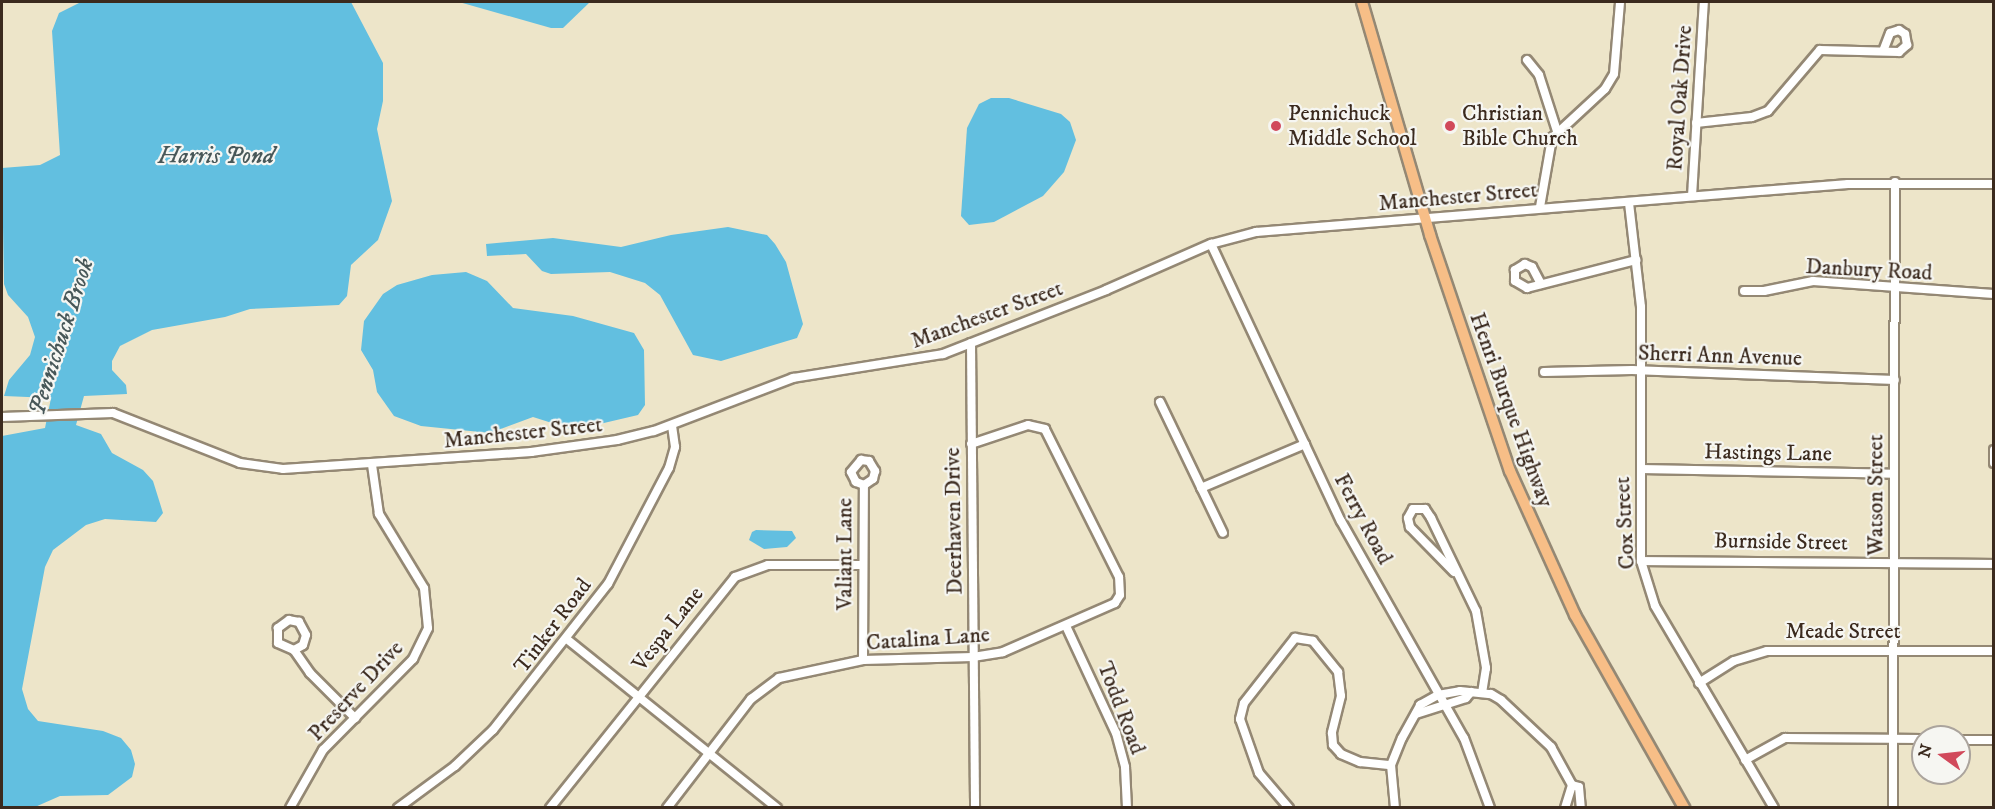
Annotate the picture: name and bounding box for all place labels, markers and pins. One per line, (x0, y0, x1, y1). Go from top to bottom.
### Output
place label: Pennichuck Middle School (1288, 100, 1416, 152)
place label: Christian Bible Church (1462, 100, 1578, 152)
marker: Pennichuck Middle School (1269, 119, 1283, 133)
marker: Christian Bible Church (1443, 119, 1457, 133)

